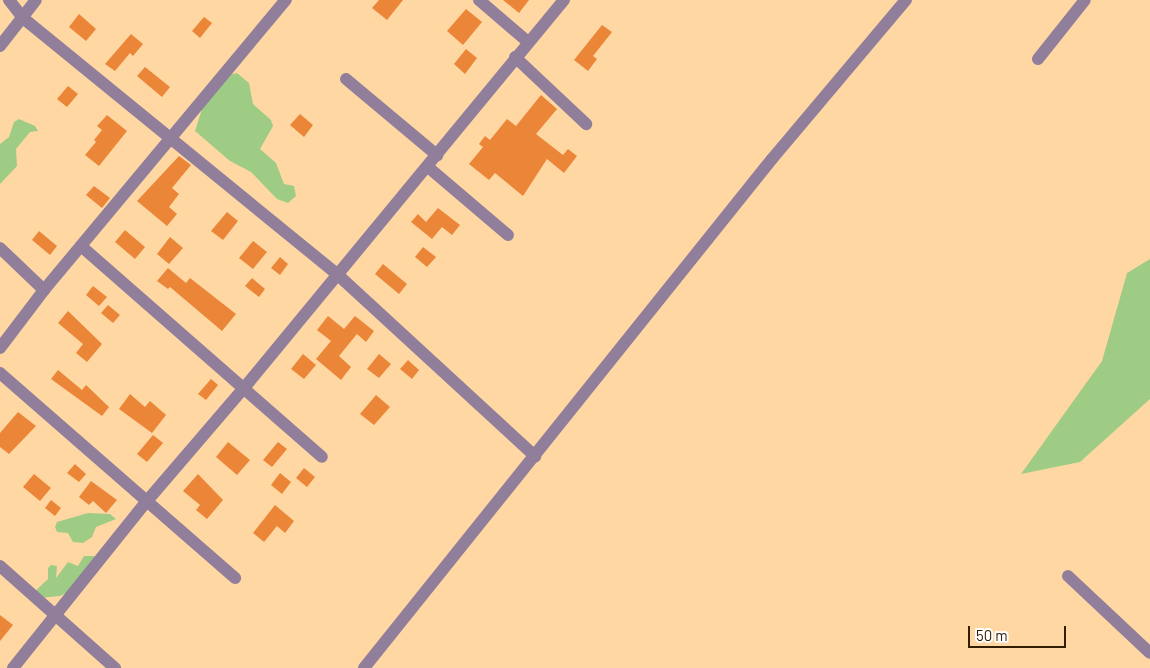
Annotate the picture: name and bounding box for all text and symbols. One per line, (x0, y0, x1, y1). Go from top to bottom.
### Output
scale bar (970, 616, 1068, 648)
text: 50 m (976, 626, 1008, 644)

